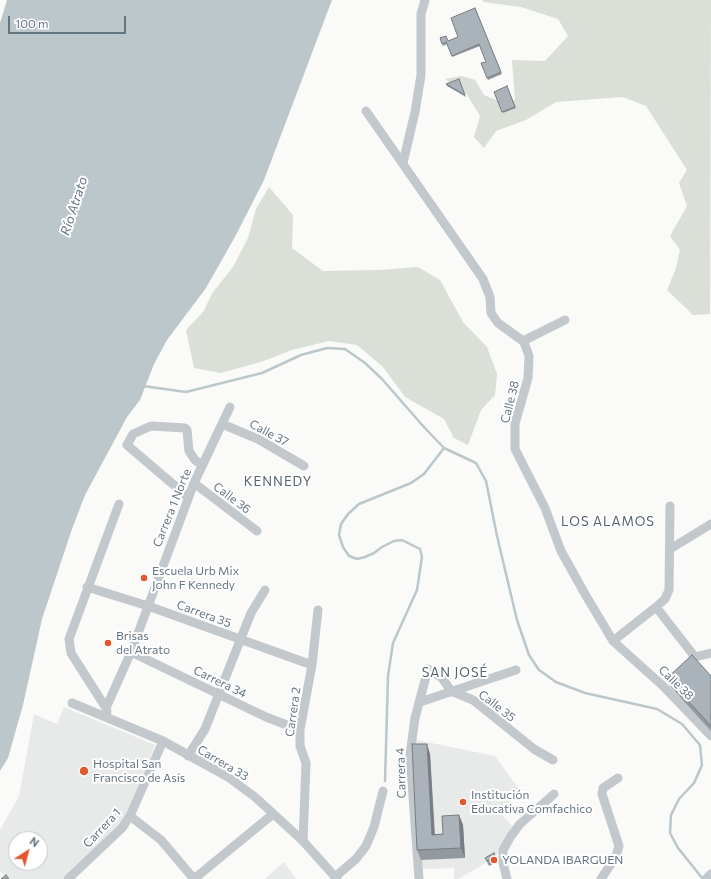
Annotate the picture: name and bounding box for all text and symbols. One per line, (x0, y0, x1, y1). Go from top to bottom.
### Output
scale bar (10, 8, 128, 34)
text: 100 m (15, 16, 49, 30)
water label: Río Atrato (57, 175, 91, 237)
street label: Calle 38 (498, 379, 522, 425)
street label: Calle 37 (247, 417, 291, 449)
street label: Carrera 1 Norte (150, 467, 194, 549)
district label: KENNEDY (244, 474, 312, 490)
street label: Calle 36 (210, 479, 254, 517)
district label: LOS ALAMOS (561, 514, 655, 530)
place label: Escuela Urb Mix John F Kennedy (152, 564, 239, 592)
marker: Escuela Urb Mix John F Kennedy (139, 573, 149, 583)
street label: Carrera 35 (175, 597, 233, 631)
place label: Brisas del Atrato (116, 629, 170, 657)
marker: Brisas del Atrato (103, 638, 113, 648)
street label: Carrera 34 (191, 663, 249, 701)
street label: Calle 38 (655, 663, 697, 703)
district label: SAN JOSÉ (422, 665, 488, 681)
street label: Carrera 2 (282, 686, 304, 738)
street label: Calle 35 (476, 687, 518, 725)
street label: Carrera 33 (195, 742, 251, 784)
street label: Carrera 4 (393, 747, 409, 799)
place label: Hospital San Francisco de Asís (93, 757, 185, 785)
marker: Hospital San Francisco de Asís (78, 765, 90, 777)
place label: Institución Educativa Comfachico (471, 788, 592, 816)
marker: Institución Educativa Comfachico (458, 797, 468, 807)
street label: Carrera 1 (80, 805, 124, 851)
north arrow (8, 831, 48, 871)
text: N (28, 834, 42, 849)
place label: YOLANDA IBARGUEN (502, 853, 623, 867)
marker: YOLANDA IBARGUEN (489, 855, 499, 865)

